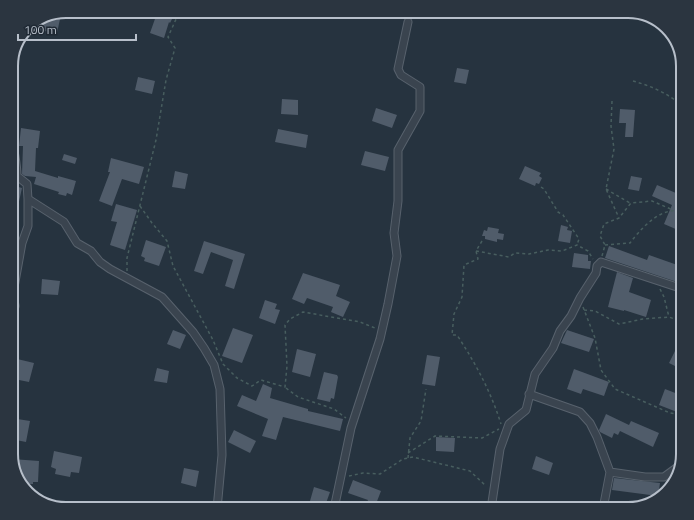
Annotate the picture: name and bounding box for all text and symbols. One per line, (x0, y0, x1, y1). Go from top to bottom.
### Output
scale bar (18, 16, 136, 42)
text: 100 m (24, 20, 57, 39)

